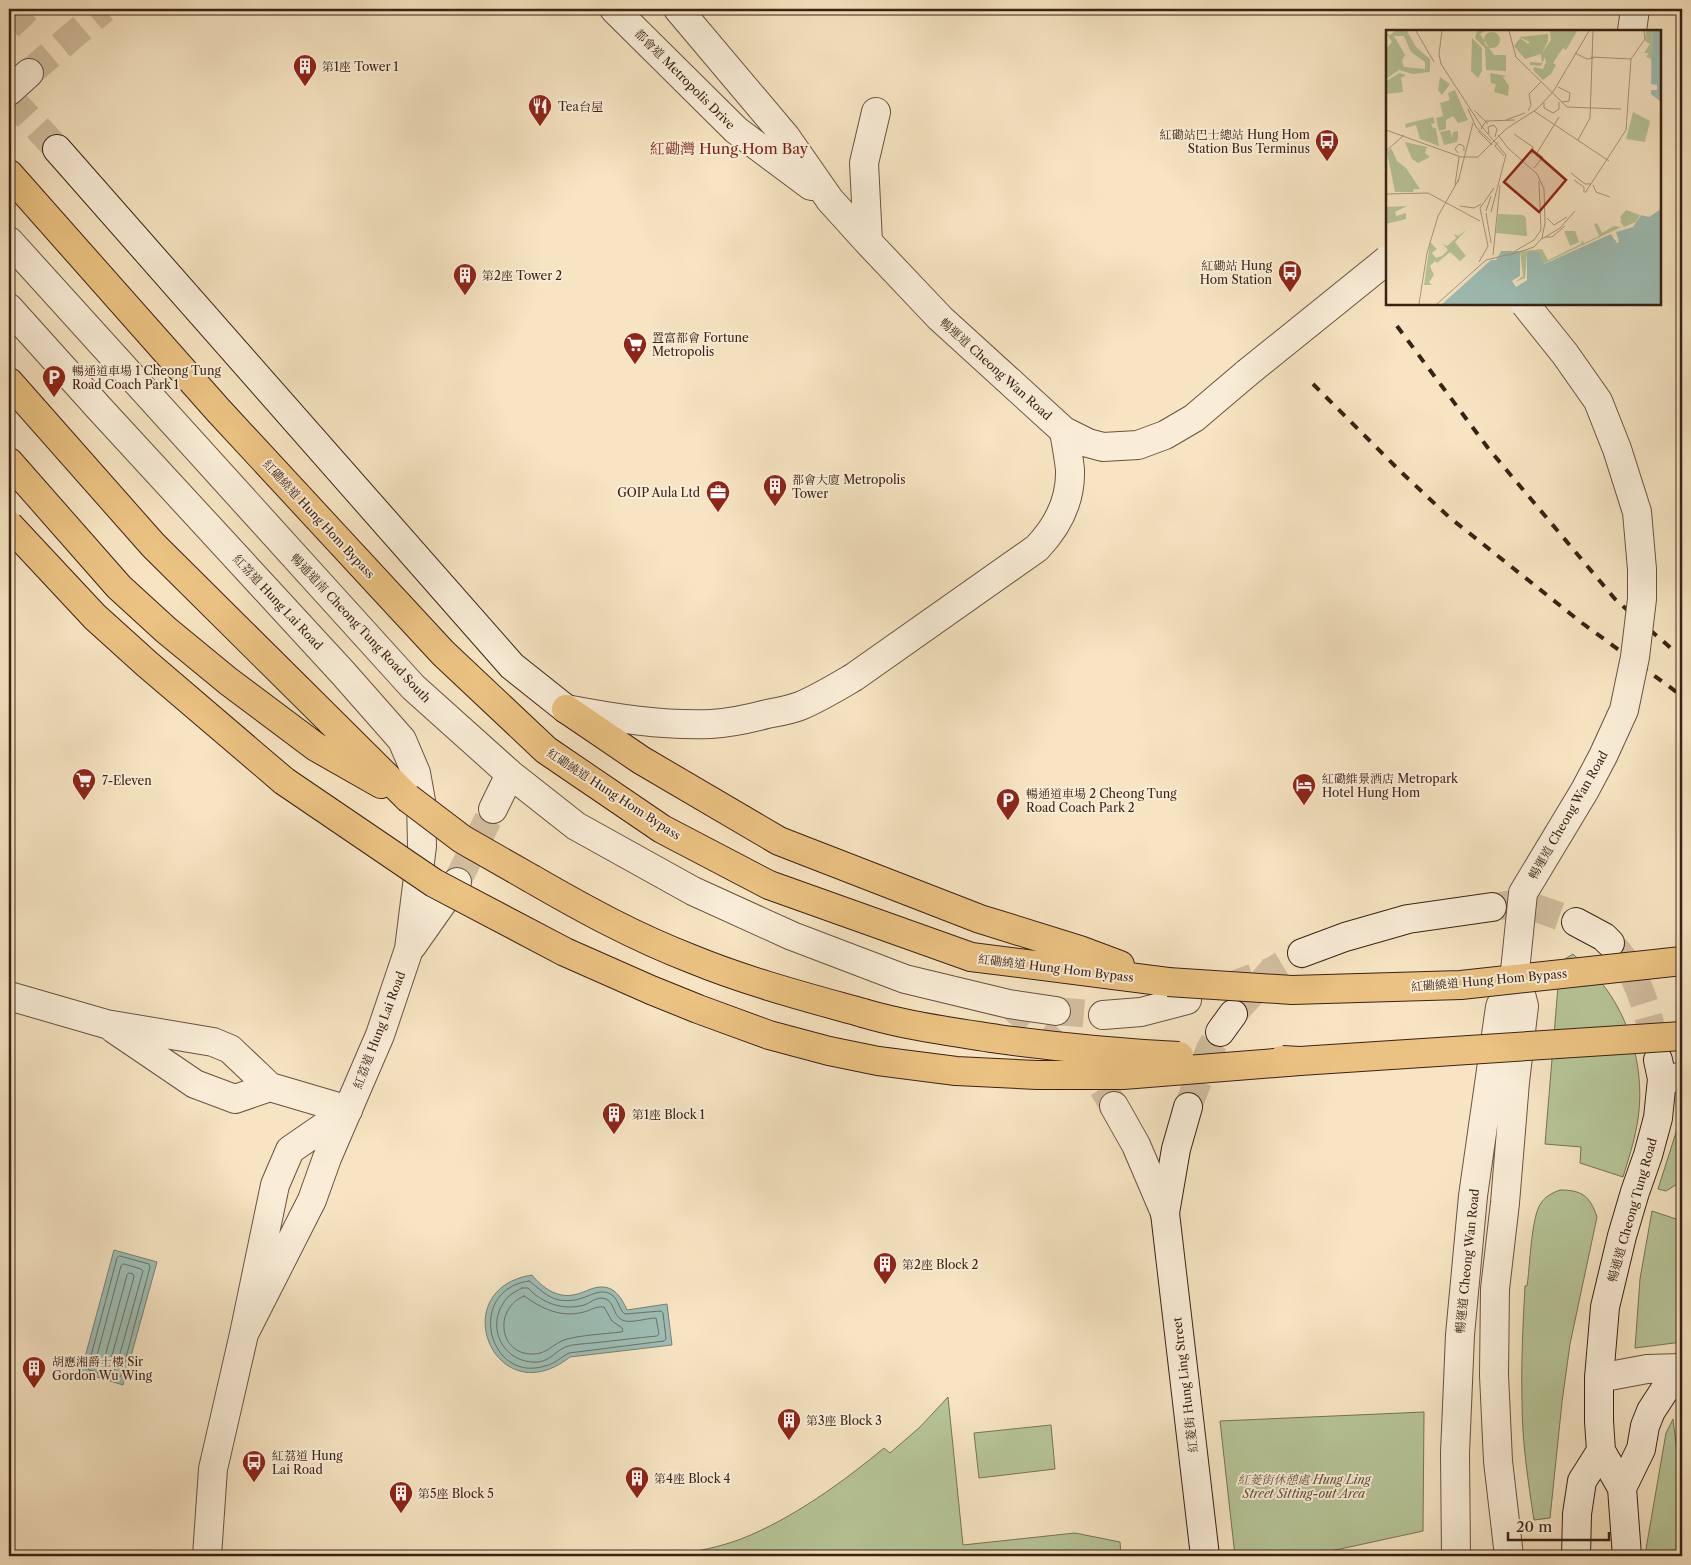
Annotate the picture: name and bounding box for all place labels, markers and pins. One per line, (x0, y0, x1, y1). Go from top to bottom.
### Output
building icon: 第1座 Tower 1 (292, 53, 318, 87)
place label: 第1座 Tower 1 (322, 59, 399, 74)
restaurant icon: Tea台屋 (527, 93, 553, 127)
place label: Tea台屋 (558, 99, 603, 114)
place label: 紅磡站巴士總站 Hung Hom Station Bus Terminus (1160, 127, 1310, 156)
bus stop icon: 紅磡站巴士總站 Hung Hom Station Bus Terminus (1314, 128, 1340, 162)
place label: 紅磡站 Hung Hom Station (1200, 258, 1273, 287)
bus stop icon: 紅磡站 Hung Hom Station (1277, 259, 1303, 293)
building icon: 第2座 Tower 2 (452, 262, 478, 296)
place label: 第2座 Tower 2 (482, 268, 562, 283)
place label: 置富都會 Fortune Metropolis (652, 330, 749, 359)
supermarket icon: 置富都會 Fortune Metropolis (622, 331, 648, 365)
place label: 暢通道車場 1 Cheong Tung Road Coach Park 1 (72, 363, 221, 392)
parking icon: 暢通道車場 1 Cheong Tung Road Coach Park 1 (41, 364, 67, 398)
place label: 都會大廈 Metropolis Tower (792, 472, 905, 501)
building icon: 都會大廈 Metropolis Tower (762, 473, 788, 507)
office icon: GOIP Aula Ltd (705, 479, 731, 513)
place label: GOIP Aula Ltd (617, 485, 701, 500)
supermarket icon: 7-Eleven (71, 767, 97, 801)
place label: 紅磡維景酒店 Metropark Hotel Hung Hom (1322, 771, 1459, 800)
hotel icon: 紅磡維景酒店 Metropark Hotel Hung Hom (1291, 772, 1317, 806)
place label: 7-Eleven (102, 773, 152, 788)
place label: 暢通道車場 2 Cheong Tung Road Coach Park 2 (1026, 786, 1177, 815)
parking icon: 暢通道車場 2 Cheong Tung Road Coach Park 2 (995, 787, 1021, 821)
building icon: 第1座 Block 1 (601, 1101, 627, 1135)
place label: 第1座 Block 1 (632, 1107, 705, 1122)
building icon: 第2座 Block 2 (872, 1251, 898, 1285)
place label: 第2座 Block 2 (902, 1257, 979, 1272)
place label: 胡應湘爵士樓 Sir Gordon Wu Wing (52, 1354, 153, 1383)
building icon: 胡應湘爵士樓 Sir Gordon Wu Wing (21, 1355, 47, 1389)
building icon: 第3座 Block 3 (776, 1407, 802, 1441)
place label: 第3座 Block 3 (806, 1413, 882, 1428)
place label: 紅荔道 Hung Lai Road (272, 1448, 343, 1477)
bus stop icon: 紅荔道 Hung Lai Road (241, 1449, 267, 1483)
building icon: 第4座 Block 4 (624, 1465, 650, 1499)
place label: 第4座 Block 4 (654, 1471, 731, 1486)
building icon: 第5座 Block 5 (388, 1480, 414, 1514)
place label: 第5座 Block 5 (418, 1486, 494, 1501)

